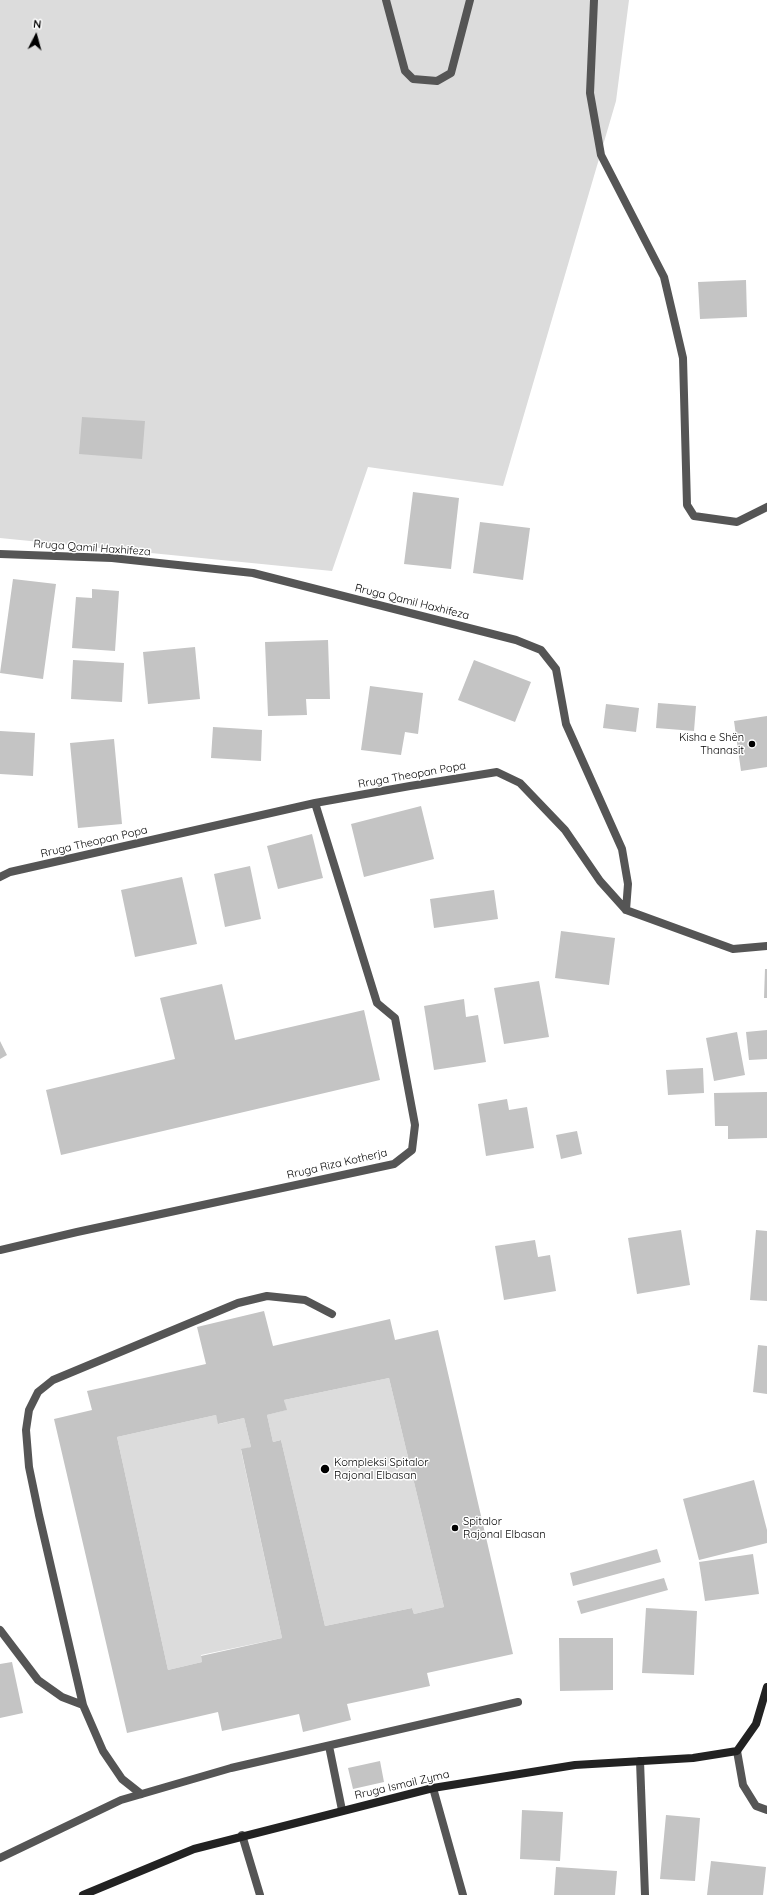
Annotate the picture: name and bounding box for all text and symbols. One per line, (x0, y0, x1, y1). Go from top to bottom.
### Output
north arrow (16, 16, 56, 56)
text: N (32, 17, 42, 31)
street label: Rruga Qamil Haxhifeza (33, 537, 151, 559)
street label: Rruga Qamil Haxhifeza (353, 581, 471, 623)
place label: Kisha e Shën Thanasit (679, 731, 744, 757)
marker: Kisha e Shën Thanasit (747, 739, 757, 749)
street label: Rruga Theopan Popa (357, 759, 467, 791)
street label: Rruga Theopan Popa (39, 823, 149, 861)
street label: Rruga Riza Kotherja (285, 1146, 389, 1182)
place label: Kompleksi Spitalor Rajonal Elbasan (334, 1456, 428, 1482)
marker: Kompleksi Spitalor Rajonal Elbasan (319, 1463, 331, 1475)
place label: Spitalor Rajonal Elbasan (463, 1515, 546, 1541)
marker: Spitalor Rajonal Elbasan (450, 1523, 460, 1533)
street label: Rruga Ismail Zyma (353, 1768, 451, 1802)

